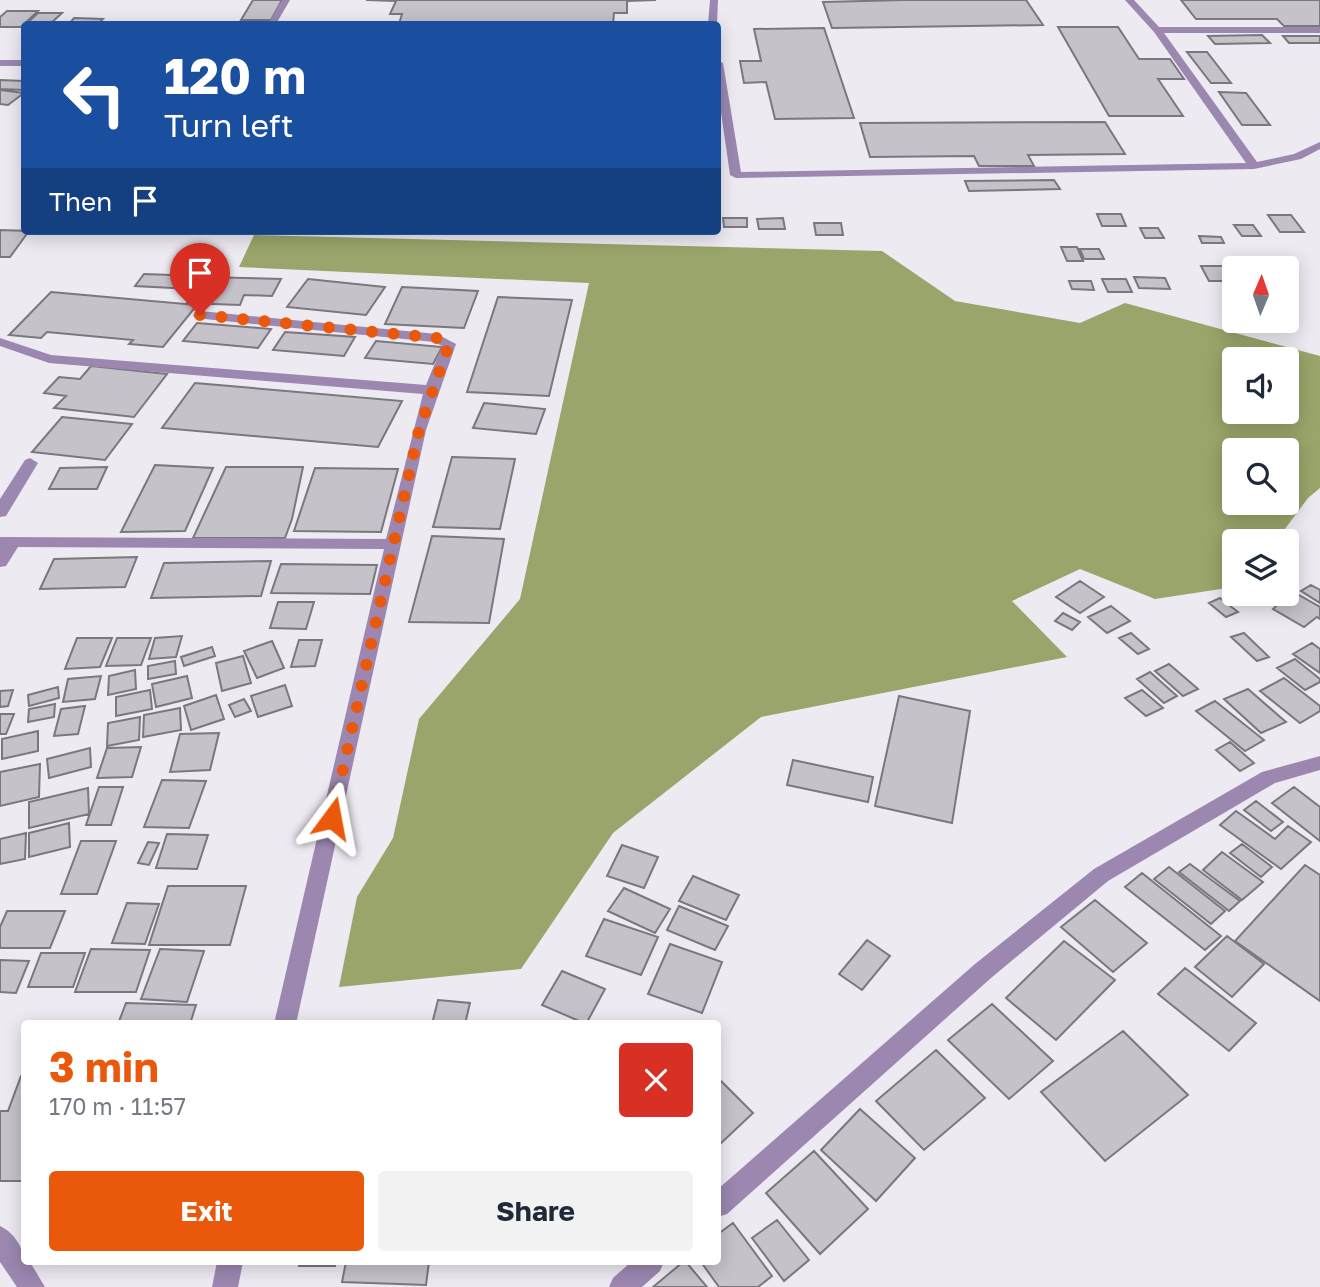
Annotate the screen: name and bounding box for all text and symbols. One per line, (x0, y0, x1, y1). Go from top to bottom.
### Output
text: 120 m (164, 46, 306, 105)
icon: left (49, 49, 140, 140)
text: Turn left (164, 106, 293, 144)
icon: arrive (126, 182, 164, 220)
text: Then (49, 186, 112, 217)
pin (170, 243, 230, 315)
icon: arrive (181, 254, 219, 292)
north arrow (1222, 256, 1298, 332)
map controls (1222, 256, 1299, 606)
button: sound (1222, 347, 1299, 424)
button: search (1222, 438, 1299, 515)
button: layers (1222, 529, 1299, 606)
position arrow (295, 781, 369, 855)
text: 3 min (49, 1041, 159, 1091)
button: close (619, 1043, 693, 1117)
text: 170 m · 11:57 (49, 1092, 186, 1120)
button: Exit (49, 1171, 364, 1251)
button: Share (378, 1171, 693, 1251)

